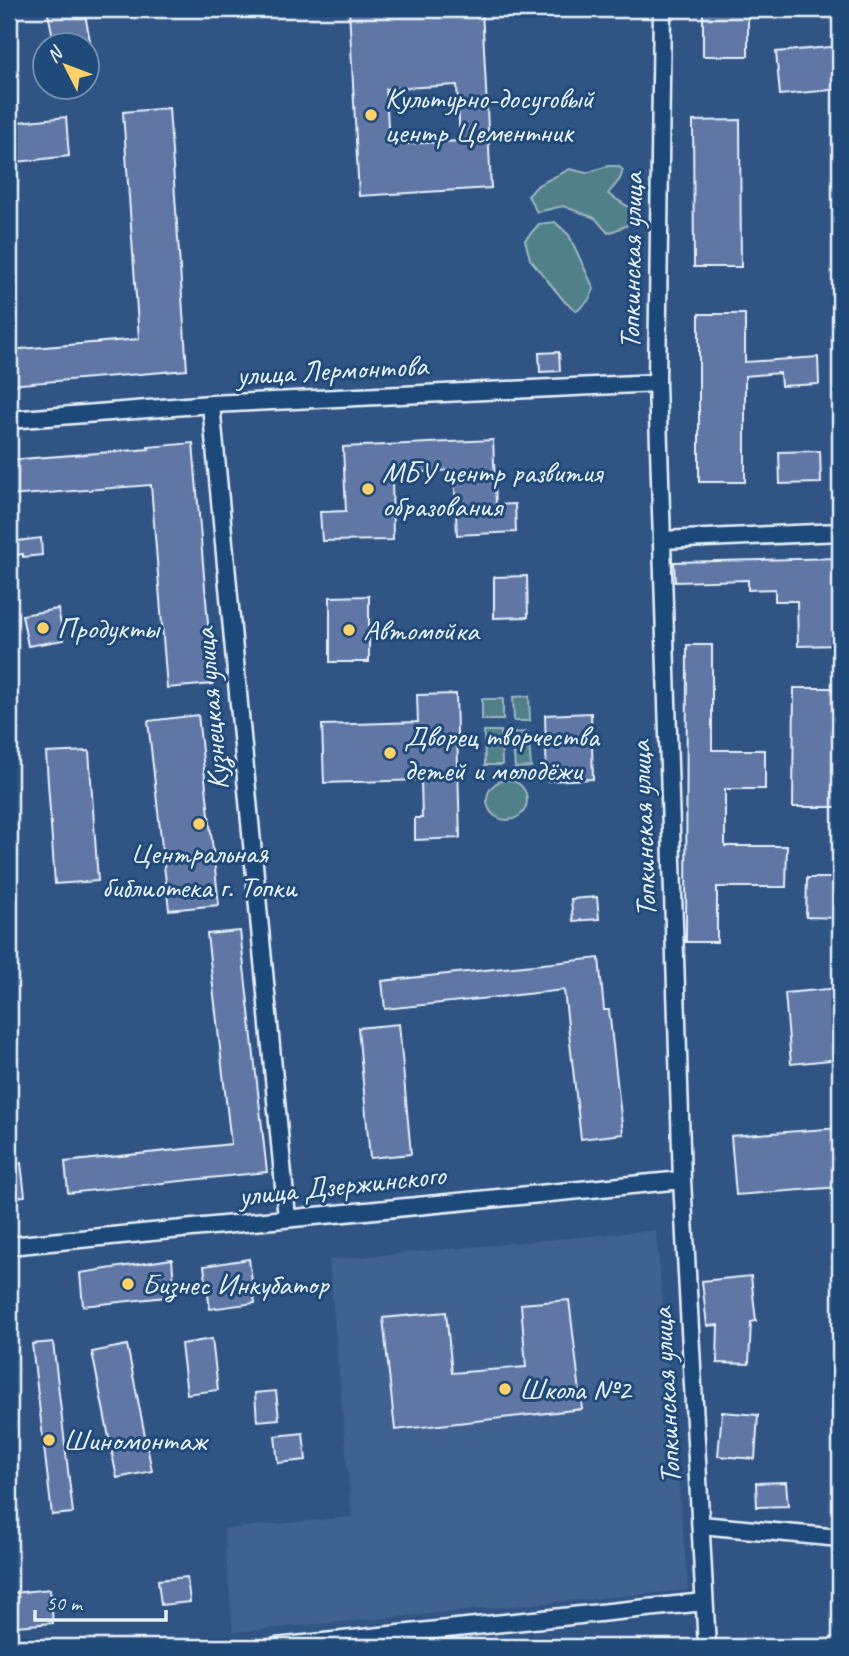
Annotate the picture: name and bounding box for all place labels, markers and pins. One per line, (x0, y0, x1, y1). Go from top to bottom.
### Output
place label: Культурно-досуговый центр Цементник (385, 79, 595, 151)
marker: Культурно-досуговый центр Цементник (363, 107, 379, 123)
place label: МБУ центр развития образования (382, 453, 605, 525)
marker: МБУ центр развития образования (360, 481, 376, 497)
place label: Продукты (57, 609, 161, 647)
place label: Автомойка (363, 611, 481, 649)
marker: Продукты (35, 620, 51, 636)
marker: Автомойка (341, 622, 357, 638)
place label: Дворец творчества детей и молодёжи (404, 717, 601, 789)
marker: Дворец творчества детей и молодёжи (382, 745, 398, 761)
marker: Центральная библиотека г. Топки (191, 816, 207, 832)
place label: Центральная библиотека г. Топки (102, 834, 298, 906)
place label: Бизнес Инкубатор (142, 1265, 330, 1303)
marker: Бизнес Инкубатор (120, 1276, 136, 1292)
place label: Школа №2 (519, 1370, 633, 1408)
marker: Школа №2 (497, 1381, 513, 1397)
place label: Шиномонтаж (63, 1421, 209, 1459)
marker: Шиномонтаж (41, 1432, 57, 1448)

